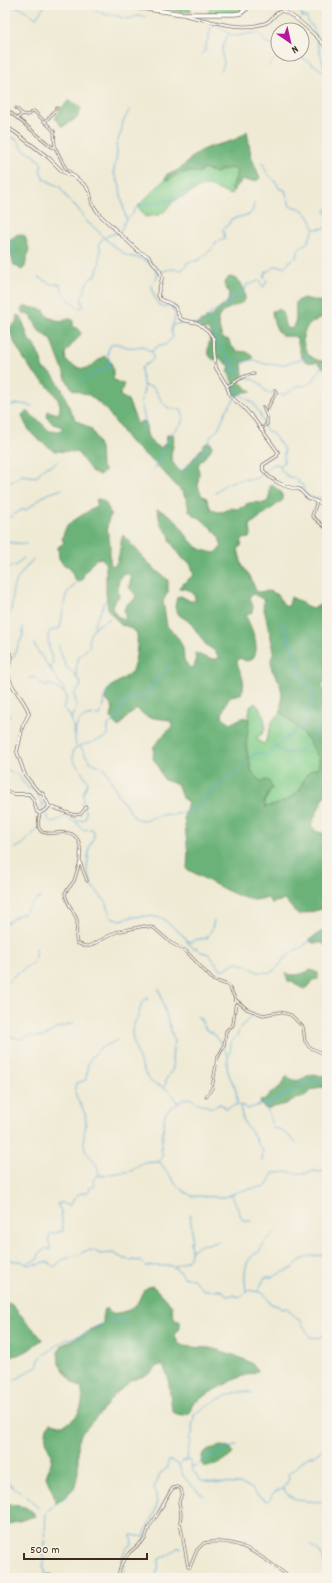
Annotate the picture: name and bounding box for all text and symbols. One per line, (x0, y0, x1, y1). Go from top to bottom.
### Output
north arrow (270, 22, 310, 62)
text: N (287, 40, 301, 57)
scale bar (24, 1535, 147, 1561)
text: 500 m (30, 1542, 60, 1559)

